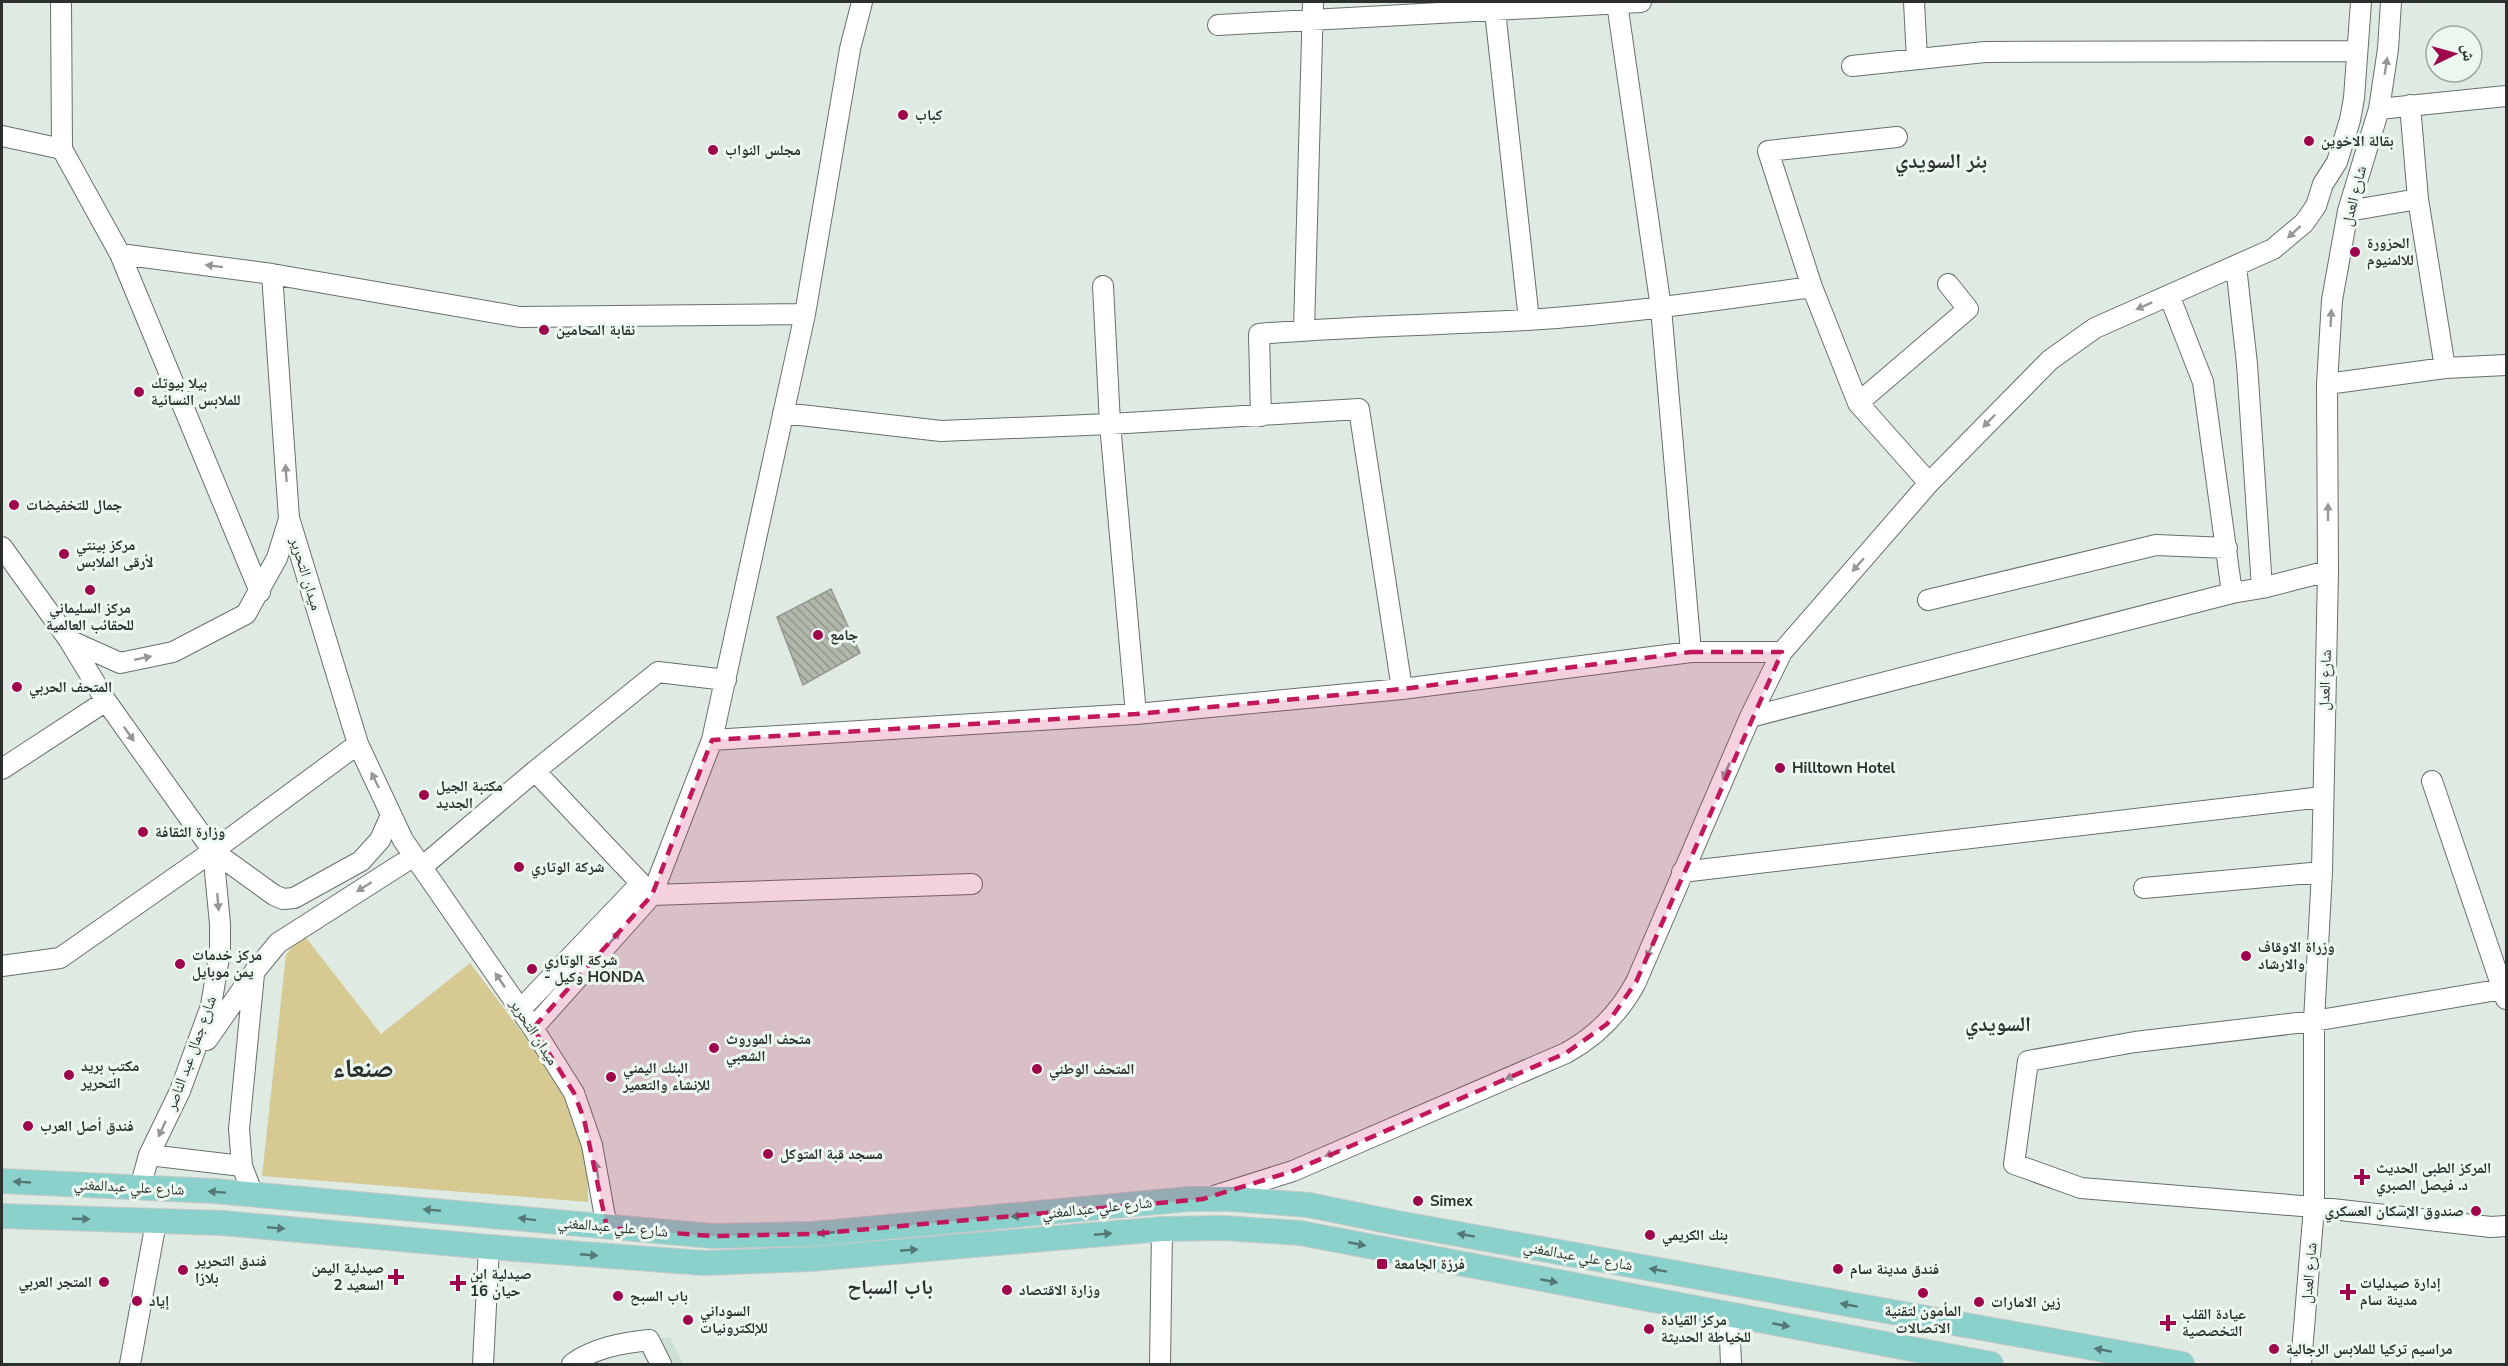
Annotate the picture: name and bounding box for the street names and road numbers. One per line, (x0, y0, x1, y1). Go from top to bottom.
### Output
street label: شارع العدل (2337, 164, 2371, 228)
street label: ميدان التحرير (285, 534, 327, 613)
street label: شارع العدل (2314, 649, 2336, 711)
street label: شارع جمال عبد الناصر (161, 993, 221, 1114)
street label: ميدان التحرير (505, 994, 563, 1069)
street label: شارع علي عبدالمغني (73, 1174, 185, 1202)
street label: شارع علي عبدالمغني (1041, 1192, 1153, 1226)
street label: شارع علي عبدالمغني (557, 1212, 669, 1244)
street label: شارع علي عبدالمغني (1521, 1237, 1634, 1277)
street label: شارع العدل (2296, 1241, 2322, 1304)

